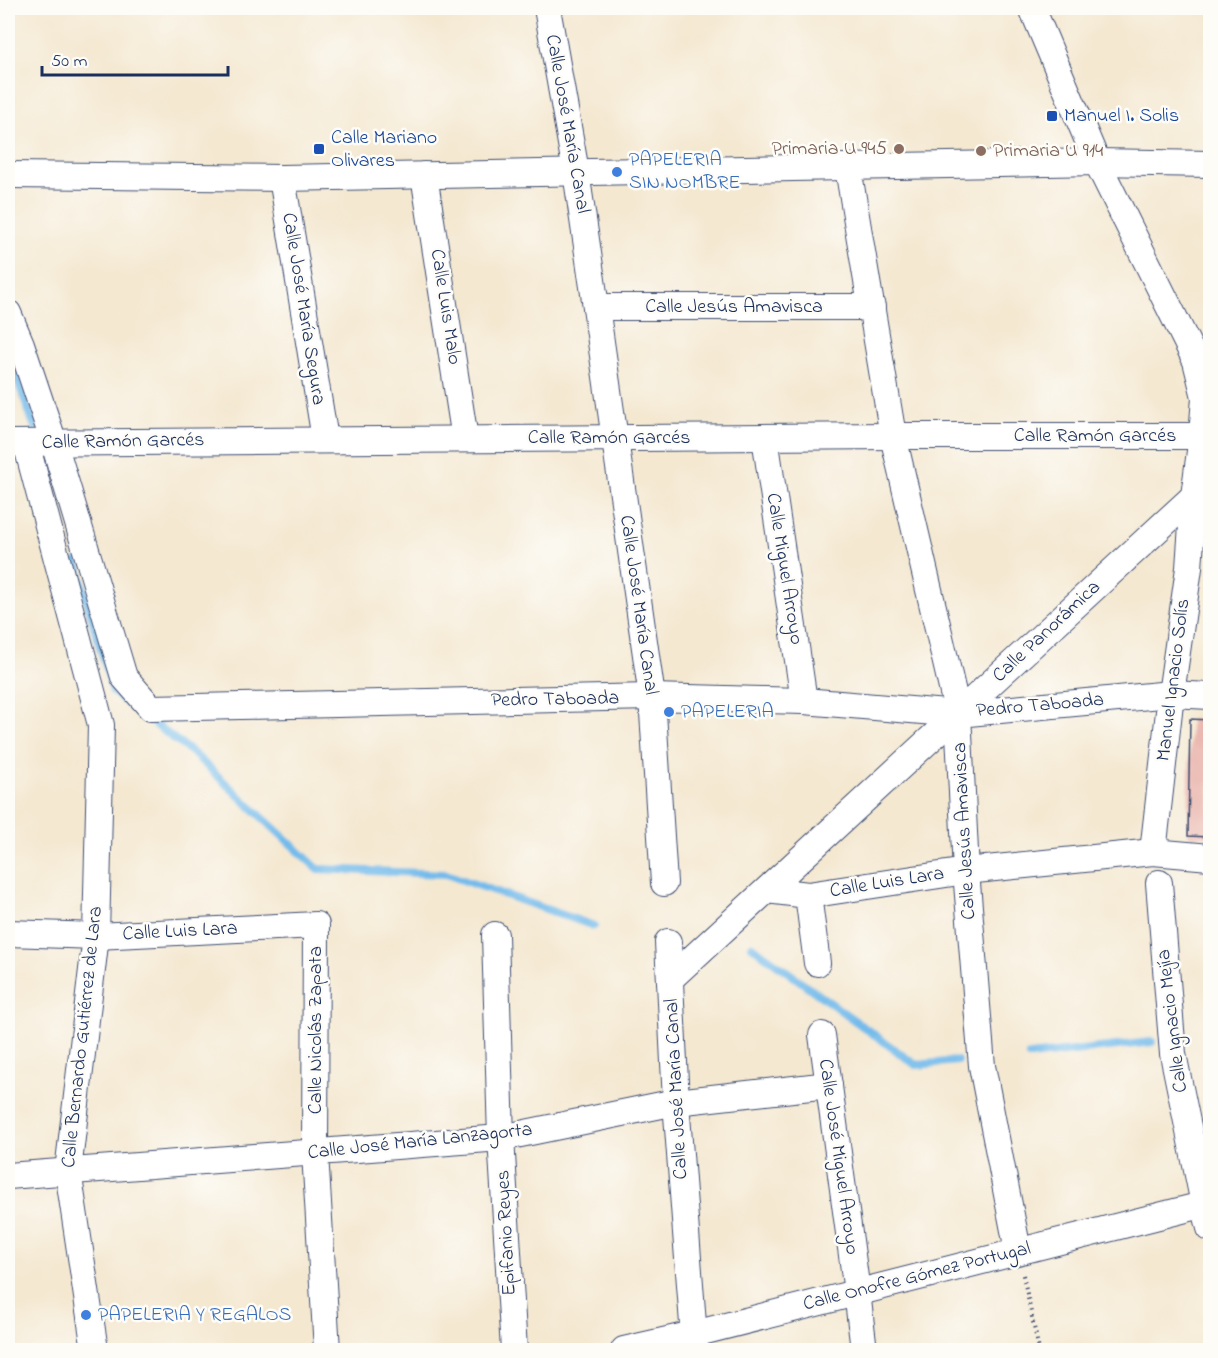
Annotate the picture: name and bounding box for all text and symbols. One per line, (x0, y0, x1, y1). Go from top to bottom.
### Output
street label: Calle José María Canal (537, 32, 597, 216)
scale bar (42, 39, 228, 77)
text: 50 m (51, 49, 88, 75)
place label: Manuel I. Solis (1064, 102, 1179, 131)
marker: Manuel I. Solis (1045, 109, 1059, 123)
place label: Calle Mariano Olivares (331, 124, 437, 176)
place label: Primaria U 945 (772, 135, 887, 164)
place label: Primaria U 914 (993, 137, 1103, 166)
marker: Calle Mariano Olivares (312, 142, 326, 156)
marker: Primaria U 945 (892, 142, 906, 156)
marker: Primaria U 914 (974, 144, 988, 158)
place label: PAPELERIA SIN NOMBRE (629, 146, 740, 198)
marker: PAPELERIA SIN NOMBRE (610, 165, 624, 179)
street label: Calle José María Segura (272, 211, 333, 407)
street label: Calle Luis Malo (422, 247, 468, 367)
street label: Calle Jesús Amavisca (645, 293, 823, 322)
street label: Calle Ramón Garcés (1014, 422, 1176, 451)
street label: Calle Ramón Garcés (528, 424, 690, 453)
street label: Calle Ramón Garcés (41, 426, 205, 458)
street label: Calle Miguel Arroyo (757, 491, 810, 647)
street label: Calle José María Canal (611, 513, 665, 697)
street label: Calle Panorámica (986, 574, 1108, 690)
street label: Manuel Ignacio Solís (1150, 597, 1199, 763)
street label: Pedro Taboada (491, 684, 619, 716)
street label: Pedro Taboada (975, 686, 1105, 726)
place label: PAPELERIA (681, 698, 774, 727)
marker: PAPELERIA (662, 705, 676, 719)
street label: Calle Jesús Amavisca (946, 741, 984, 921)
street label: Calle Luis Lara (828, 860, 946, 906)
street label: Calle Bernardo Gutiérrez de Lara (55, 905, 111, 1169)
street label: Calle Luis Lara (122, 915, 238, 949)
street label: Calle Nicolás Zapata (302, 946, 331, 1114)
street label: Calle Ignacio Mejía (1150, 948, 1197, 1094)
street label: Calle José María Canal (658, 998, 696, 1180)
street label: Calle José Miguel Arroyo (809, 1057, 866, 1257)
street label: Calle José María Lanzagorta (306, 1116, 534, 1169)
street label: Epifanio Reyes (489, 1169, 525, 1297)
street label: Calle Onofre Gómez Portugal (800, 1235, 1034, 1320)
place label: PAPELERIA Y REGALOS (98, 1301, 292, 1330)
marker: PAPELERIA Y REGALOS (79, 1308, 93, 1322)

